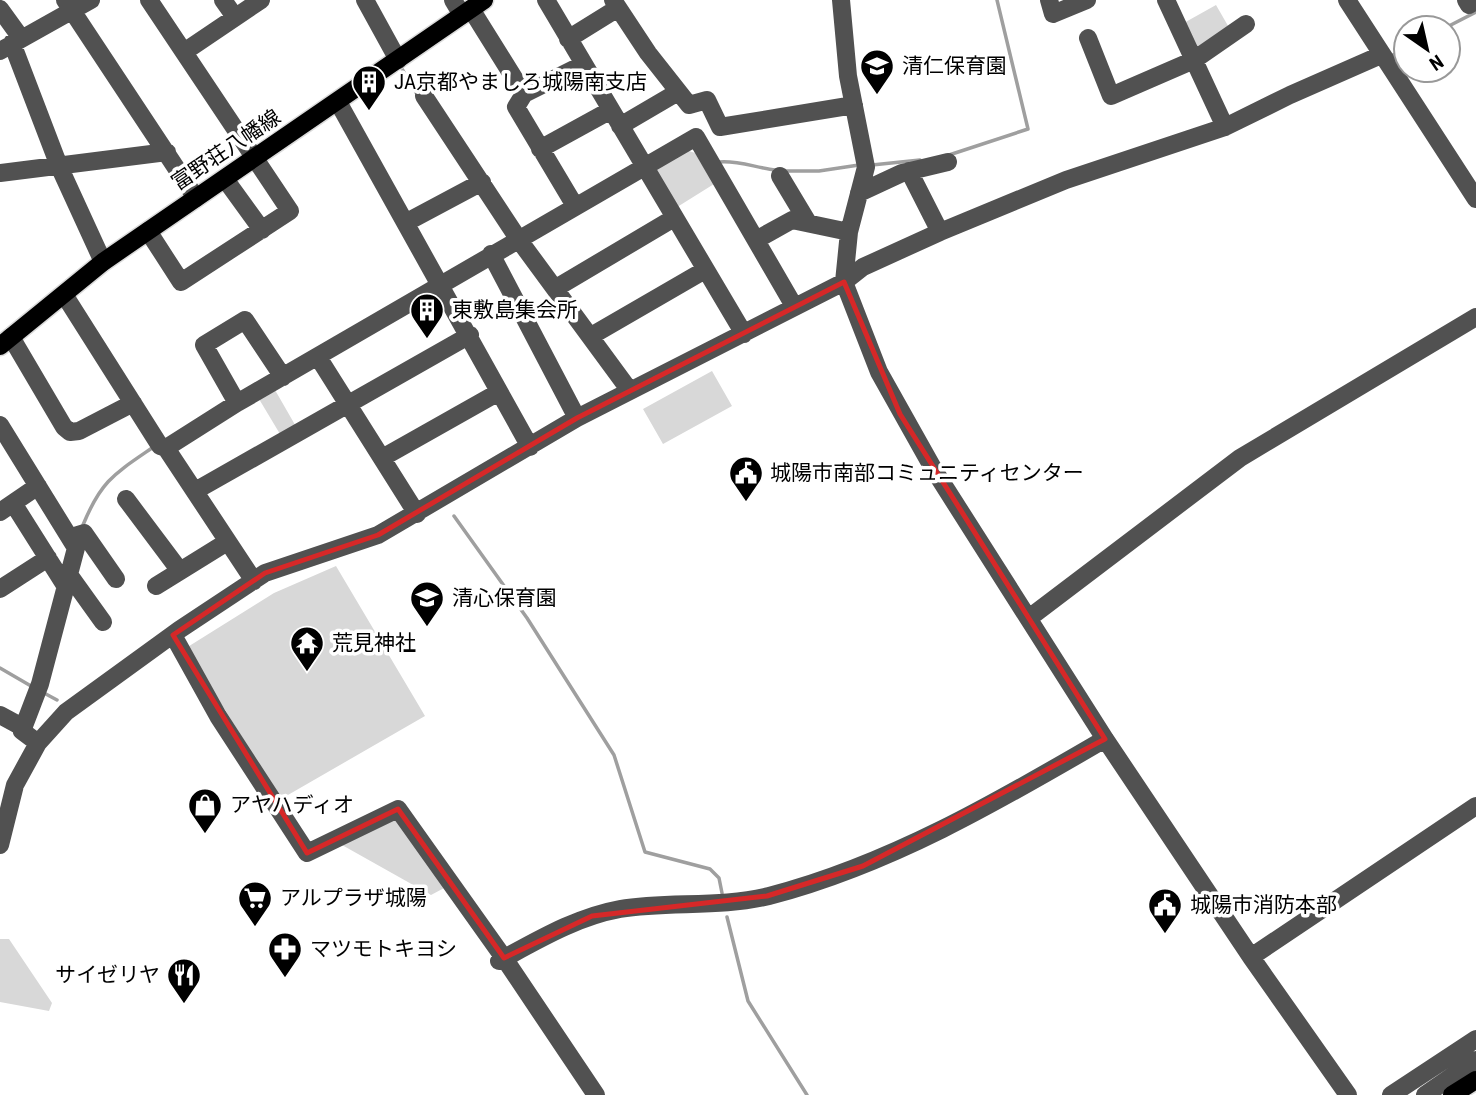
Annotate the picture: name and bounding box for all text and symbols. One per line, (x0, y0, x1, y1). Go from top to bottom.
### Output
north arrow (1392, 14, 1462, 84)
school or university icon: 清仁保育園 (858, 47, 896, 96)
text: N (1425, 50, 1447, 75)
place label: 清仁保育園 (902, 54, 1007, 78)
building icon: JA京都やましろ城陽南支店 (350, 63, 388, 112)
place label: JA京都やましろ城陽南支店 (394, 70, 647, 94)
street label: 富野荘八幡線 (167, 105, 285, 195)
building icon: 東敷島集会所 (408, 291, 446, 340)
place label: 東敷島集会所 (452, 298, 578, 322)
public building icon: 城陽市南部コミュニティセンター (727, 454, 765, 503)
place label: 城陽市南部コミュニティセンター (770, 461, 1084, 485)
school or university icon: 清心保育園 (408, 579, 446, 628)
place label: 清心保育園 (452, 586, 557, 610)
temple icon: 荒見神社 (288, 624, 326, 673)
place label: 荒見神社 (332, 631, 416, 655)
shop icon: アヤハディオ (186, 786, 224, 835)
place label: アヤハディオ (230, 793, 354, 817)
supermarket icon: アルプラザ城陽 (236, 879, 274, 928)
place label: アルプラザ城陽 (280, 886, 427, 910)
public building icon: 城陽市消防本部 (1146, 886, 1184, 935)
place label: 城陽市消防本部 (1190, 893, 1337, 917)
pharmacy icon: マツモトキヨシ (266, 930, 304, 979)
place label: マツモトキヨシ (310, 937, 457, 961)
restaurant icon: サイゼリヤ (165, 956, 203, 1005)
place label: サイゼリヤ (55, 963, 160, 987)

